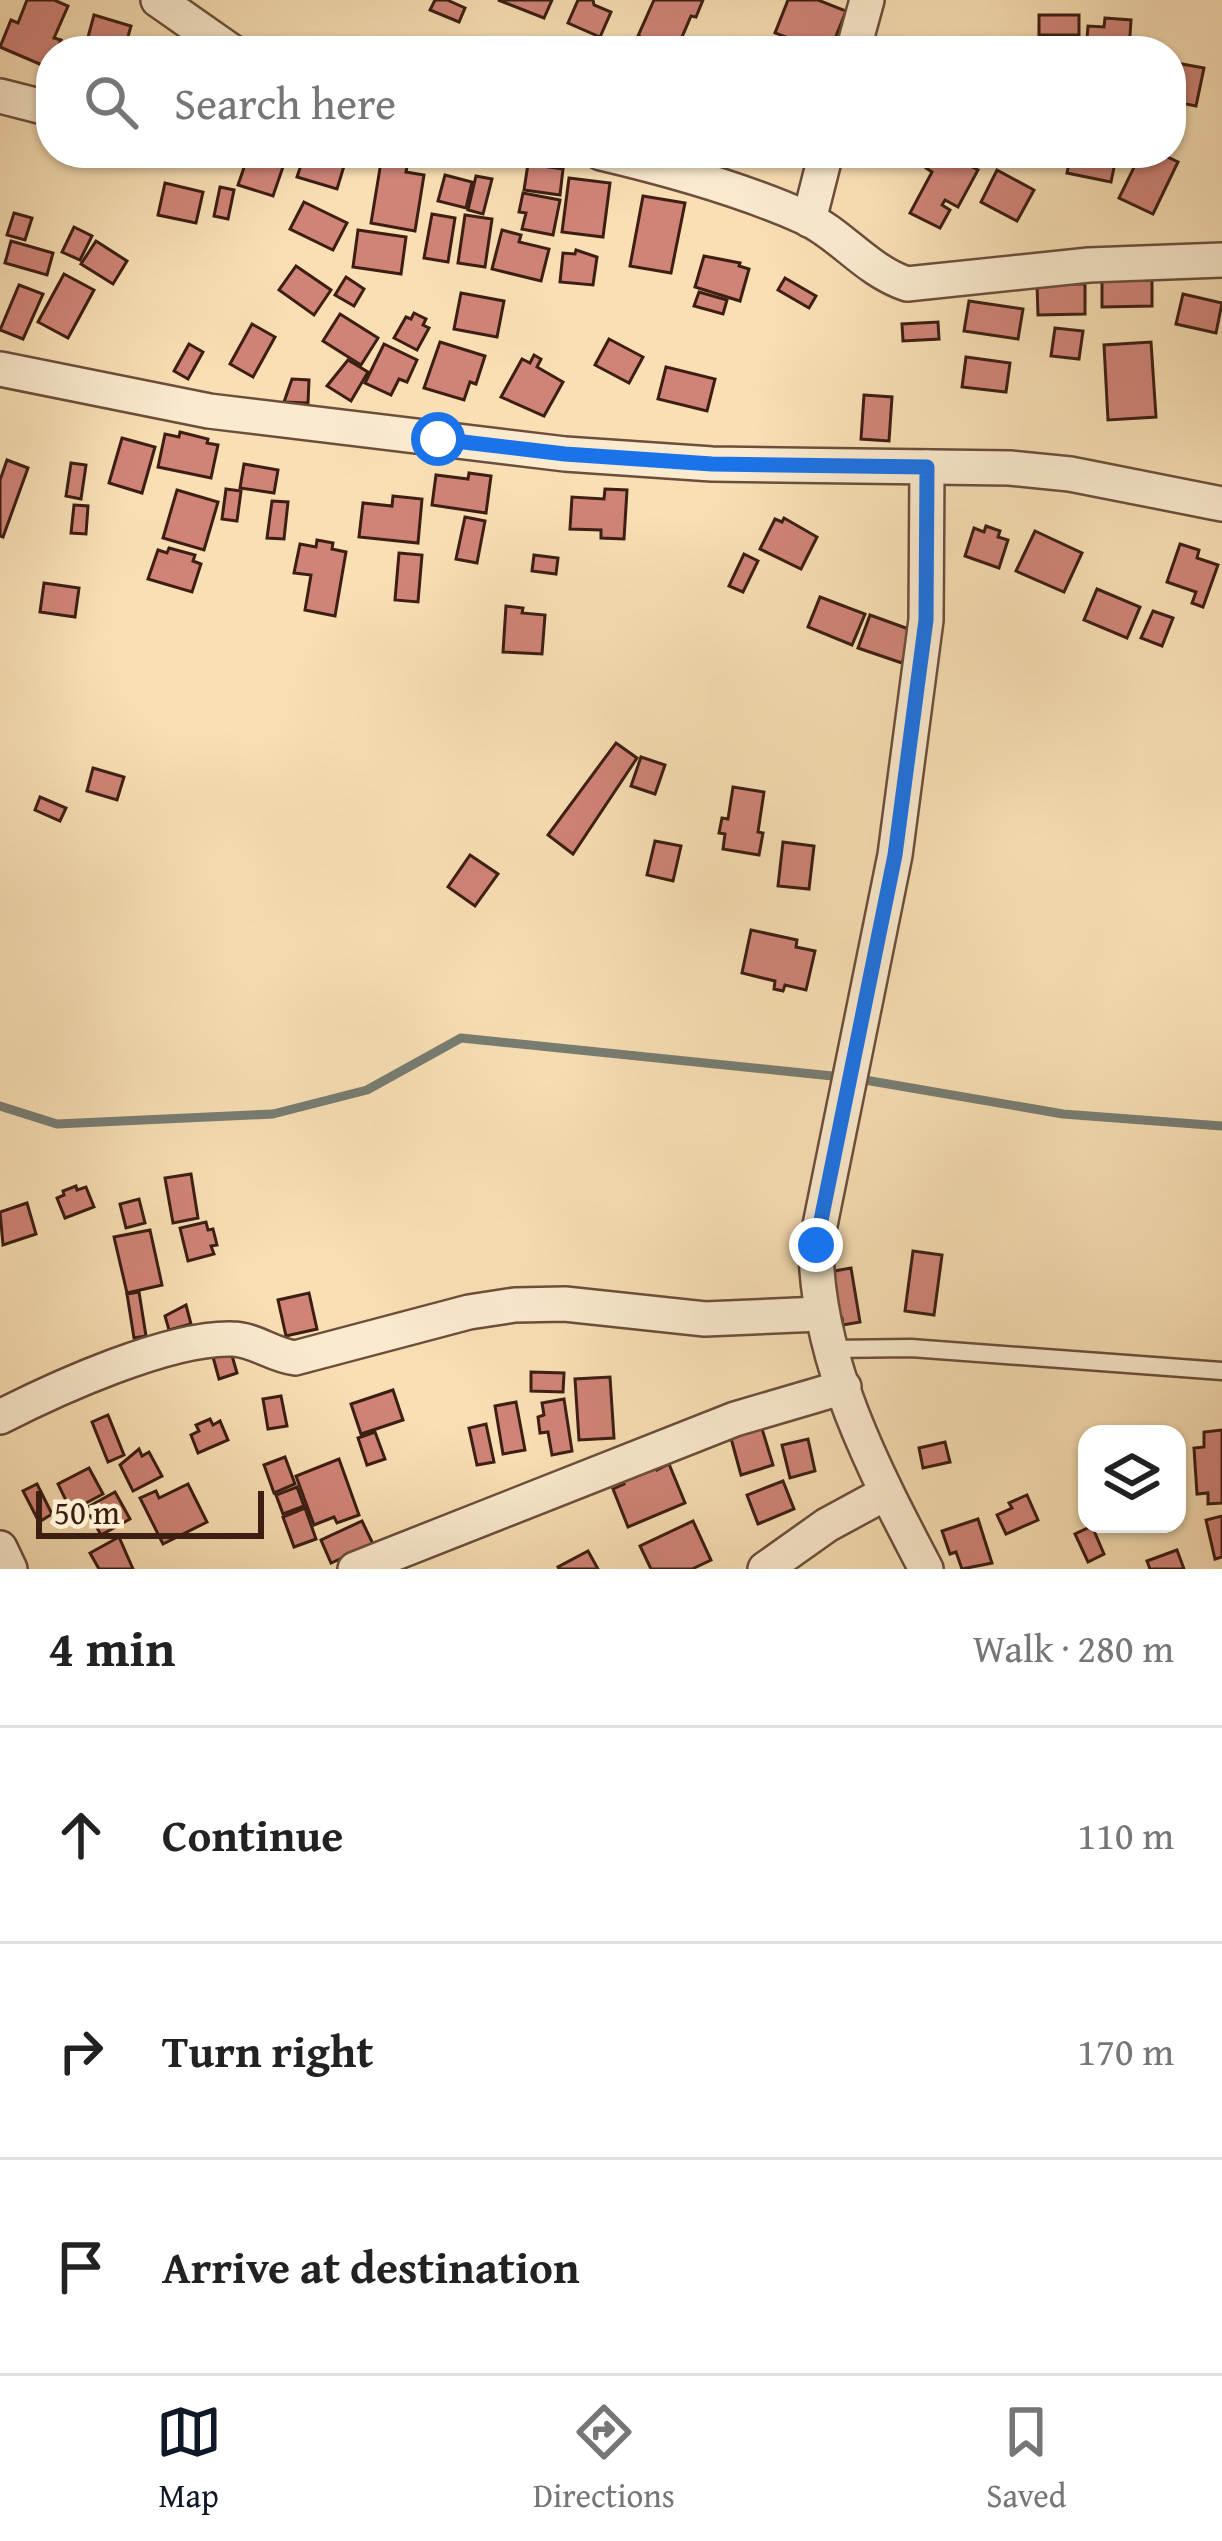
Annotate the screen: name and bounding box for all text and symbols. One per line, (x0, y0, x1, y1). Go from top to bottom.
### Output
search box (36, 36, 1186, 168)
icon: search (78, 69, 144, 135)
text: Search here (174, 70, 396, 135)
route start (411, 412, 465, 466)
route end (789, 1218, 843, 1272)
map controls (1078, 1425, 1186, 1533)
button: layers (1078, 1425, 1186, 1533)
scale bar (36, 1485, 264, 1538)
text: 50 m (54, 1488, 120, 1536)
text: 4 min (48, 1610, 175, 1685)
text: Walk · 280 m (973, 1619, 1174, 1676)
icon: ahead (48, 1802, 114, 1868)
text: Continue (162, 1802, 343, 1867)
text: 110 m (1077, 1806, 1174, 1863)
icon: right (48, 2018, 114, 2084)
text: Turn right (162, 2018, 374, 2083)
text: 170 m (1077, 2022, 1174, 2079)
icon: arrive (48, 2234, 114, 2300)
text: Arrive at destination (162, 2234, 580, 2299)
tab: Map (156, 2399, 222, 2519)
tab: Directions (533, 2399, 675, 2519)
tab: Saved (986, 2399, 1066, 2519)

